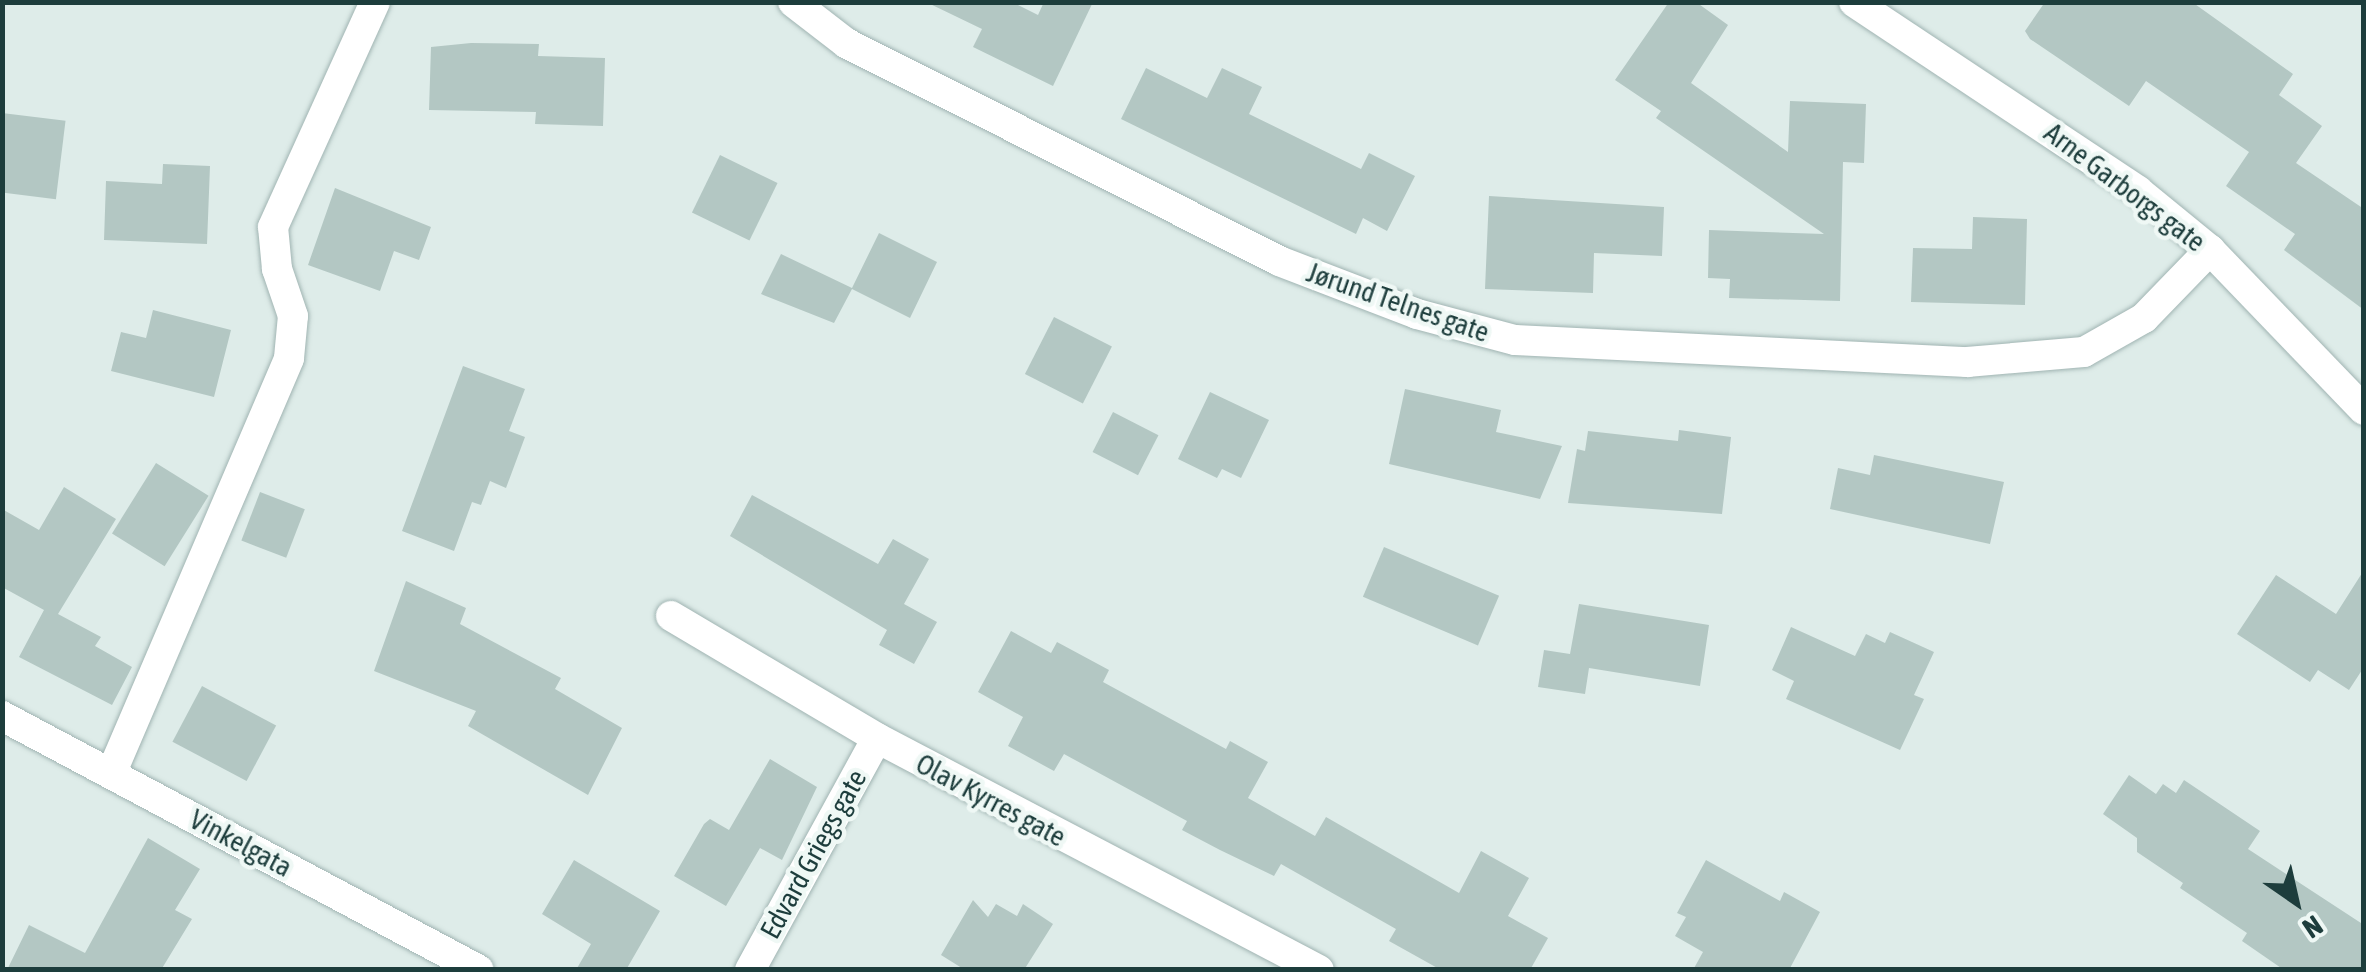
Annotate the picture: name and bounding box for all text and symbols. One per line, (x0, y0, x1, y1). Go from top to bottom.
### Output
street label: Arne Garborgs gate (2038, 116, 2212, 258)
street label: Jørund Telnes gate (1303, 255, 1493, 349)
street label: Olav Kyrres gate (910, 747, 1072, 853)
street label: Edvard Griegs gate (753, 764, 873, 944)
street label: Vinkelgata (184, 802, 298, 884)
north arrow (2246, 852, 2346, 952)
text: N (2297, 909, 2329, 945)

